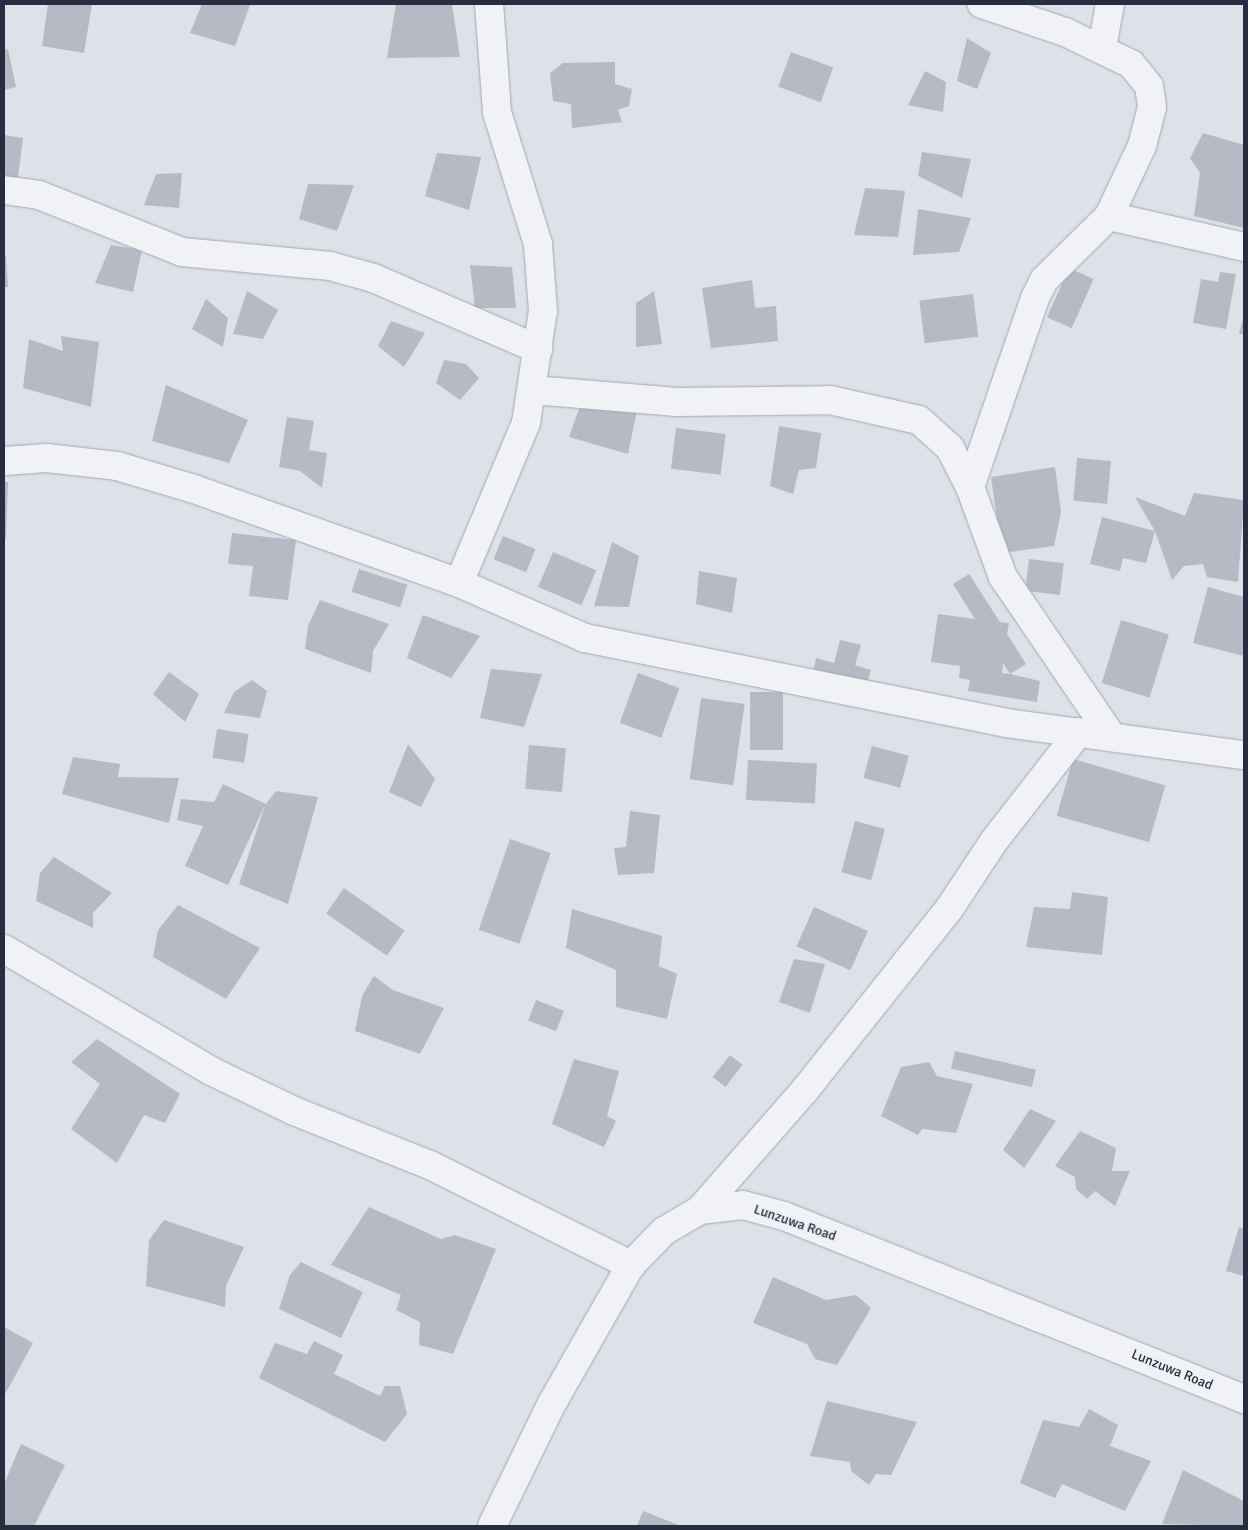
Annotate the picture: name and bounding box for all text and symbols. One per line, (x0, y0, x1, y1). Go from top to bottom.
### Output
street label: Lunzuwa Road (751, 1201, 839, 1245)
street label: Lunzuwa Road (1129, 1346, 1215, 1394)

